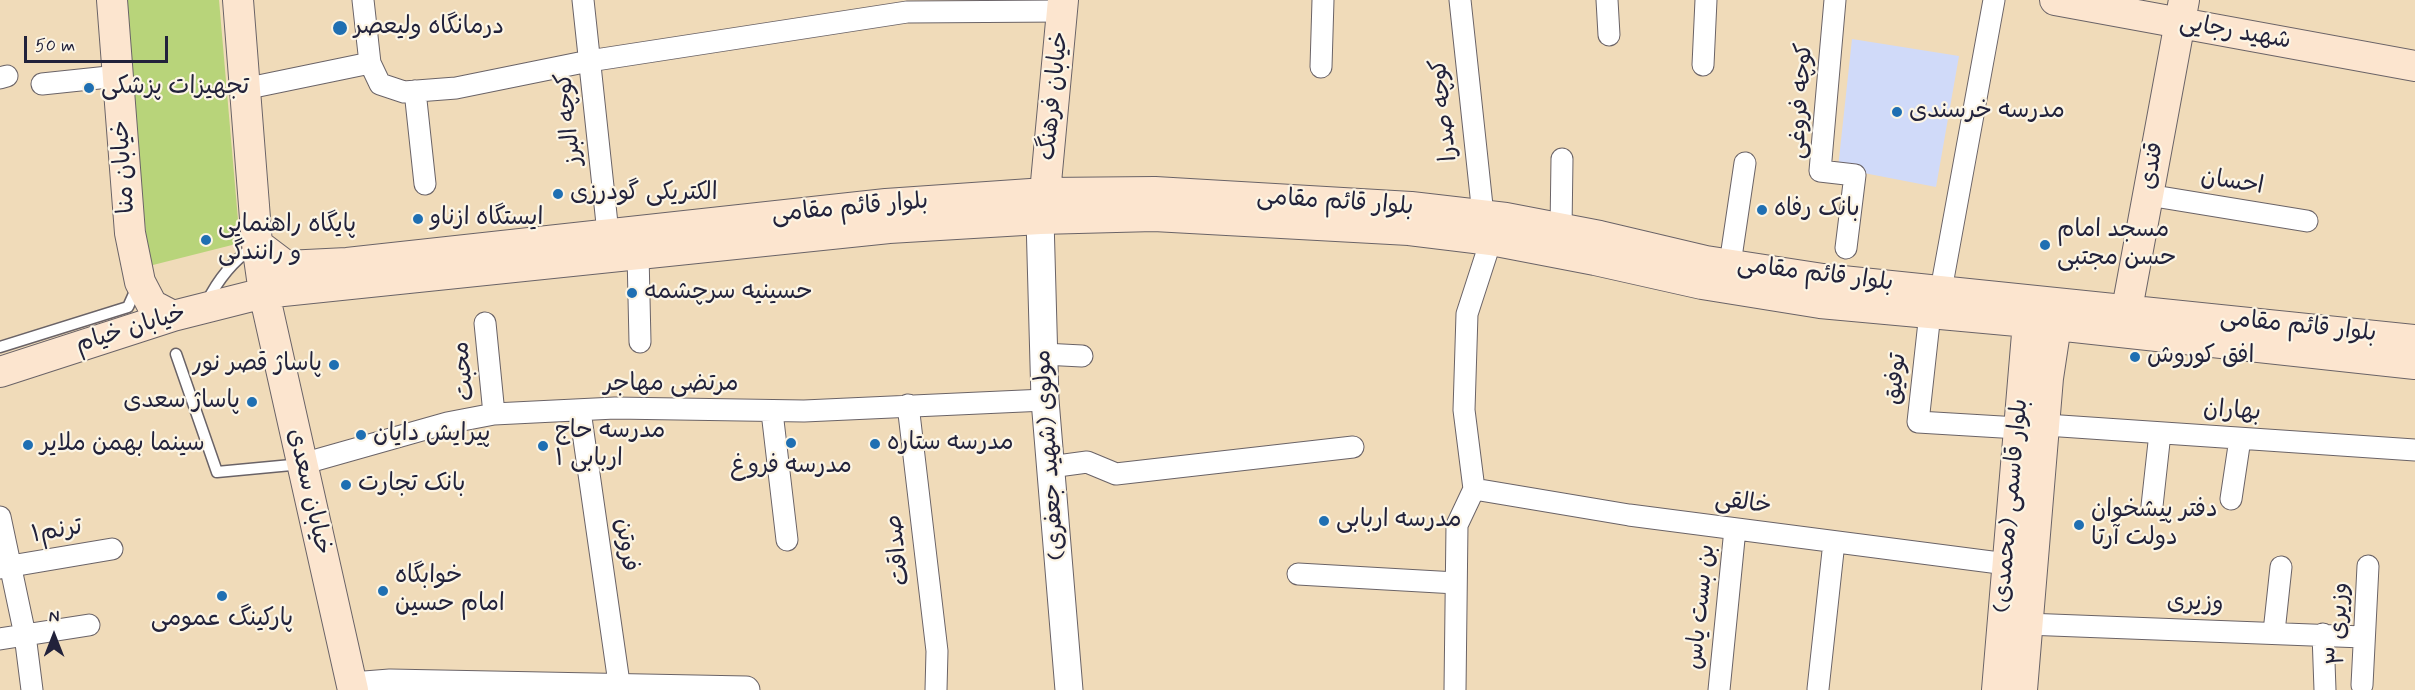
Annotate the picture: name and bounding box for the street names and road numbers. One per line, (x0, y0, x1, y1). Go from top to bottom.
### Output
street label: شهید رجایی (2177, 9, 2293, 57)
street label: خیابان فرهنگ (1034, 30, 1076, 162)
street label: کوچه فروغی (1784, 42, 1820, 160)
street label: کوچه صدرا (1425, 57, 1465, 163)
street label: کوچه البرز (551, 71, 589, 167)
street label: خیابان منا (107, 119, 143, 215)
street label: قندی (2135, 140, 2171, 192)
street label: احسان (2199, 164, 2265, 202)
street label: بلوار قائم مقامی (1256, 183, 1414, 223)
street label: بلوار قائم مقامی (771, 188, 929, 230)
street label: بلوار قائم مقامی (1735, 251, 1895, 299)
street label: خیابان خیام (73, 300, 189, 360)
street label: بلوار قائم مقامی (2218, 304, 2378, 350)
street label: محبت (448, 340, 482, 402)
street label: مولوی (شهید جعفری) (1029, 349, 1073, 561)
street label: توفیق (1880, 352, 1914, 406)
street label: مرتضی مهاجر (603, 371, 739, 399)
street label: بهاران (2202, 396, 2262, 428)
street label: بلوار قاسمی (محمدی) (1988, 398, 2036, 614)
street label: خیابان سعدی (280, 426, 336, 558)
street label: خالقی (1713, 486, 1773, 522)
street label: ترنم۱ (29, 513, 85, 551)
street label: صداقت (880, 513, 918, 587)
street label: فروتن (607, 517, 643, 573)
street label: بن بست یاس (1681, 543, 1723, 671)
street label: وزیری ۳ (2323, 582, 2357, 666)
street label: وزیری (2166, 589, 2224, 619)

